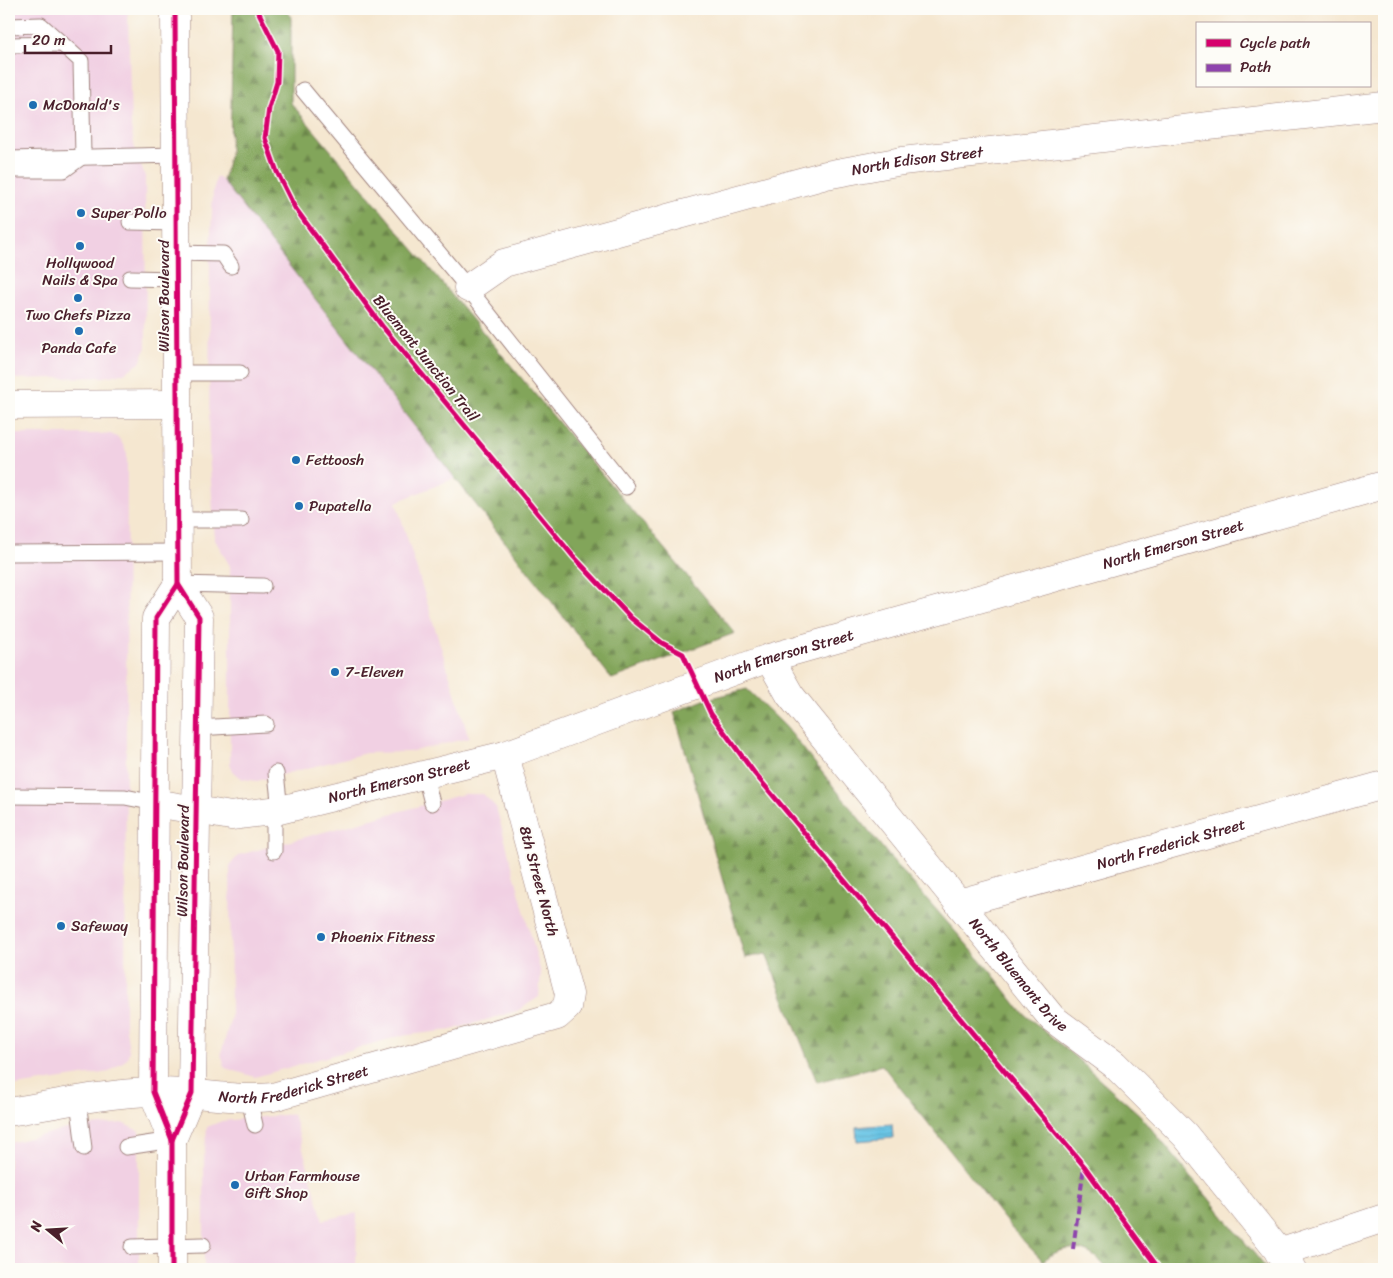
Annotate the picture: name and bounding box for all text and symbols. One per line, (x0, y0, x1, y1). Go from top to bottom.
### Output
scale bar (25, 22, 111, 54)
legend (1196, 22, 1370, 88)
text: 20 m (32, 27, 66, 53)
text: Cycle path (1240, 30, 1311, 56)
text: Path (1240, 54, 1271, 80)
place label: McDonald's (43, 92, 120, 118)
marker: McDonald's (27, 99, 39, 111)
street label: North Edison Street (849, 139, 985, 183)
place label: Super Pollo (91, 200, 167, 226)
marker: Super Pollo (75, 207, 87, 219)
street label: Wilson Boulevard (151, 239, 177, 352)
marker: Hollywood Nails & Spa (74, 240, 86, 252)
place label: Hollywood Nails & Spa (42, 250, 118, 293)
street label: Bluemont Junction Trail (366, 289, 486, 428)
marker: Two Chefs Pizza (72, 292, 84, 304)
place label: Two Chefs Pizza (25, 302, 131, 328)
marker: Panda Cafe (73, 325, 85, 337)
place label: Panda Cafe (41, 335, 117, 361)
place label: Fettoosh (306, 447, 364, 473)
marker: Fettoosh (290, 454, 302, 466)
place label: Pupatella (309, 493, 372, 519)
marker: Pupatella (293, 500, 305, 512)
street label: North Emerson Street (1099, 512, 1247, 577)
street label: North Emerson Street (710, 622, 857, 690)
place label: 7-Eleven (345, 659, 404, 685)
marker: 7-Eleven (329, 666, 341, 678)
street label: North Emerson Street (325, 751, 473, 811)
street label: Wilson Boulevard (169, 804, 197, 917)
street label: North Frederick Street (1094, 811, 1249, 877)
street label: 8th Street North (512, 823, 566, 939)
street label: North Bluemont Drive (962, 912, 1074, 1039)
place label: Safeway (71, 913, 128, 939)
marker: Safeway (55, 920, 67, 932)
place label: Phoenix Fitness (331, 924, 435, 950)
marker: Phoenix Fitness (315, 931, 327, 943)
street label: North Frederick Street (217, 1057, 372, 1111)
place label: Urban Farmhouse Gift Shop (245, 1163, 360, 1206)
marker: Urban Farmhouse Gift Shop (229, 1179, 241, 1191)
north arrow (22, 1206, 72, 1256)
text: N (22, 1217, 50, 1236)

